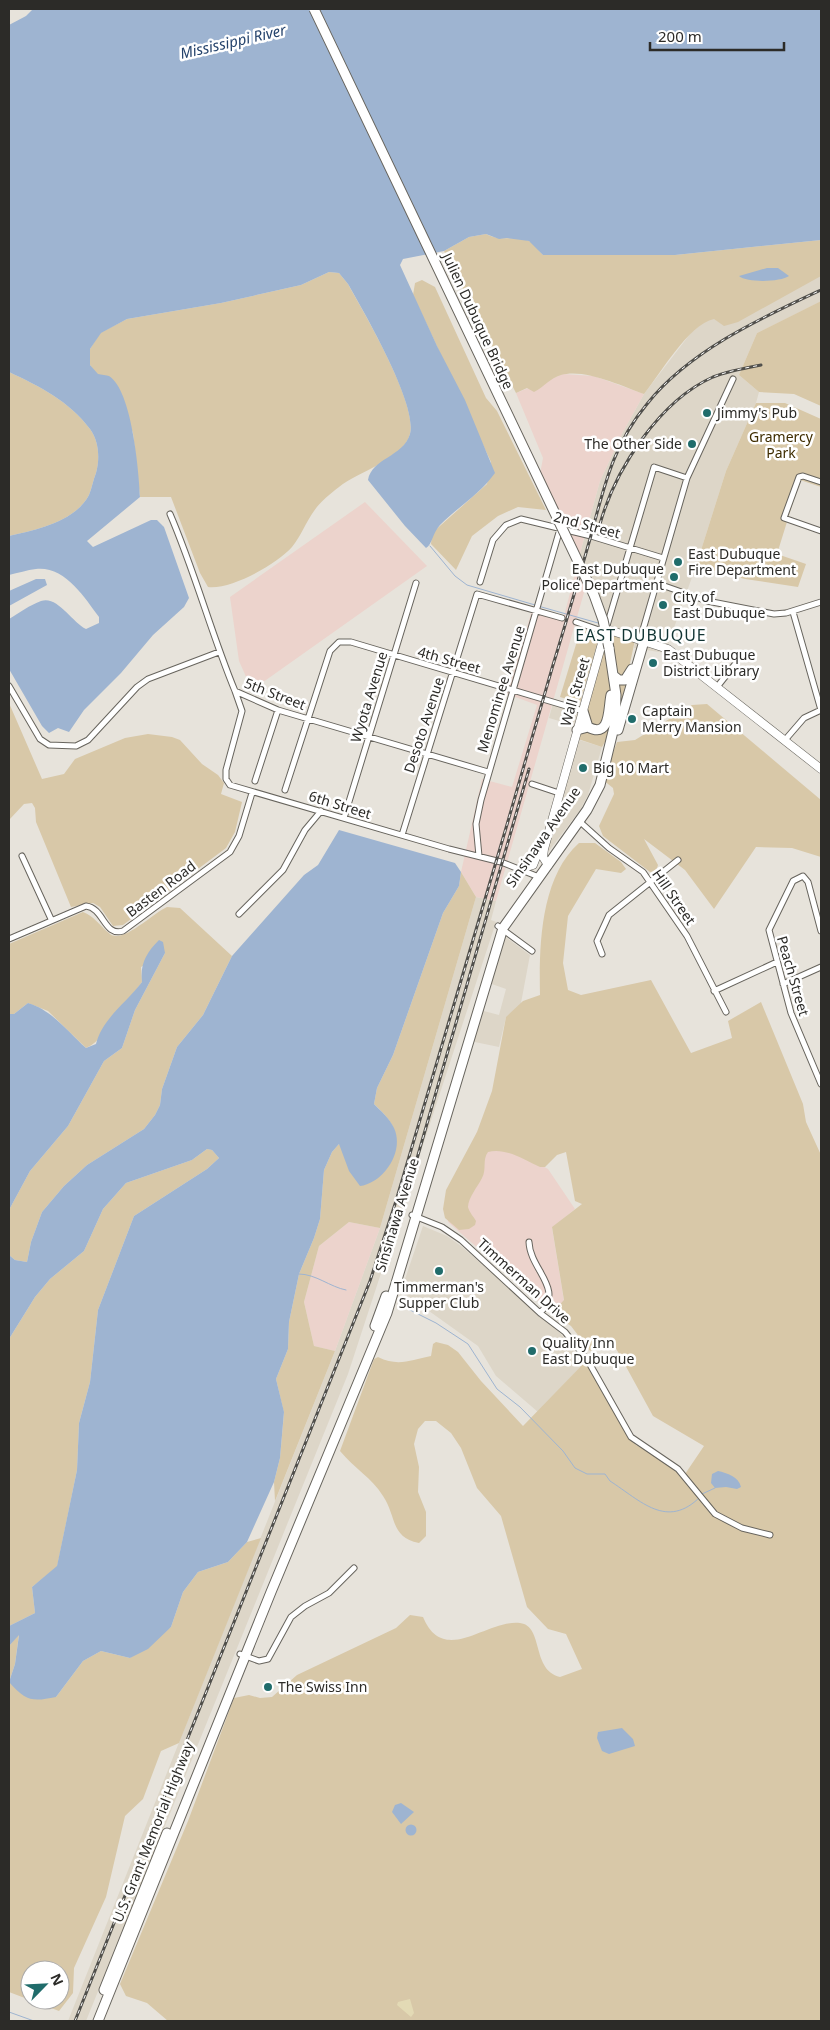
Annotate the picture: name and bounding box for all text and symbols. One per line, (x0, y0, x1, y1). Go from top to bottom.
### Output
water label: Mississippi River (178, 19, 289, 63)
scale bar (650, 20, 784, 52)
text: 200 m (658, 26, 702, 46)
street label: Julien Dubuque Bridge (438, 248, 518, 392)
place label: Jimmy's Pub (715, 403, 797, 422)
marker: Jimmy's Pub (701, 407, 713, 419)
park label: Gramercy Park (749, 427, 814, 462)
place label: The Other Side (584, 434, 682, 453)
marker: The Other Side (686, 438, 698, 450)
street label: 2nd Street (552, 507, 622, 542)
place label: East Dubuque Fire Department (688, 544, 796, 579)
marker: East Dubuque Fire Department (672, 556, 684, 568)
place label: East Dubuque Police Department (541, 559, 664, 594)
marker: East Dubuque Police Department (668, 571, 680, 583)
place label: City of East Dubuque (673, 587, 765, 622)
marker: City of East Dubuque (657, 599, 669, 611)
street label: Menominee Avenue (472, 623, 529, 755)
district label: EAST DUBUQUE (575, 624, 707, 646)
street label: 4th Street (416, 642, 483, 678)
place label: East Dubuque District Library (663, 645, 760, 680)
street label: Wyota Avenue (346, 649, 391, 745)
street label: Wall Street (556, 655, 593, 728)
marker: East Dubuque District Library (647, 657, 659, 669)
street label: 5th Street (242, 673, 309, 714)
street label: Desoto Avenue (399, 674, 448, 775)
place label: Captain Merry Mansion (642, 701, 742, 736)
marker: Captain Merry Mansion (626, 713, 638, 725)
place label: Big 10 Mart (593, 758, 669, 777)
marker: Big 10 Mart (577, 762, 589, 774)
street label: Sinsinawa Avenue (501, 783, 584, 891)
street label: 6th Street (307, 786, 374, 823)
street label: Basten Road (122, 856, 199, 921)
street label: Hill Street (648, 865, 701, 928)
street label: Peach Street (773, 934, 814, 1018)
street label: Sinsinawa Avenue (370, 1155, 423, 1274)
street label: Timmerman Drive (474, 1234, 575, 1328)
marker: Timmerman's Supper Club (433, 1265, 445, 1277)
place label: Timmerman's Supper Club (394, 1277, 484, 1312)
place label: Quality Inn East Dubuque (542, 1333, 634, 1368)
marker: Quality Inn East Dubuque (526, 1345, 538, 1357)
place label: The Swiss Inn (278, 1677, 367, 1696)
marker: The Swiss Inn (262, 1681, 274, 1693)
street label: U.S. Grant Memorial Highway (107, 1738, 198, 1925)
north arrow (20, 1960, 70, 2010)
text: N (46, 1970, 68, 1989)

